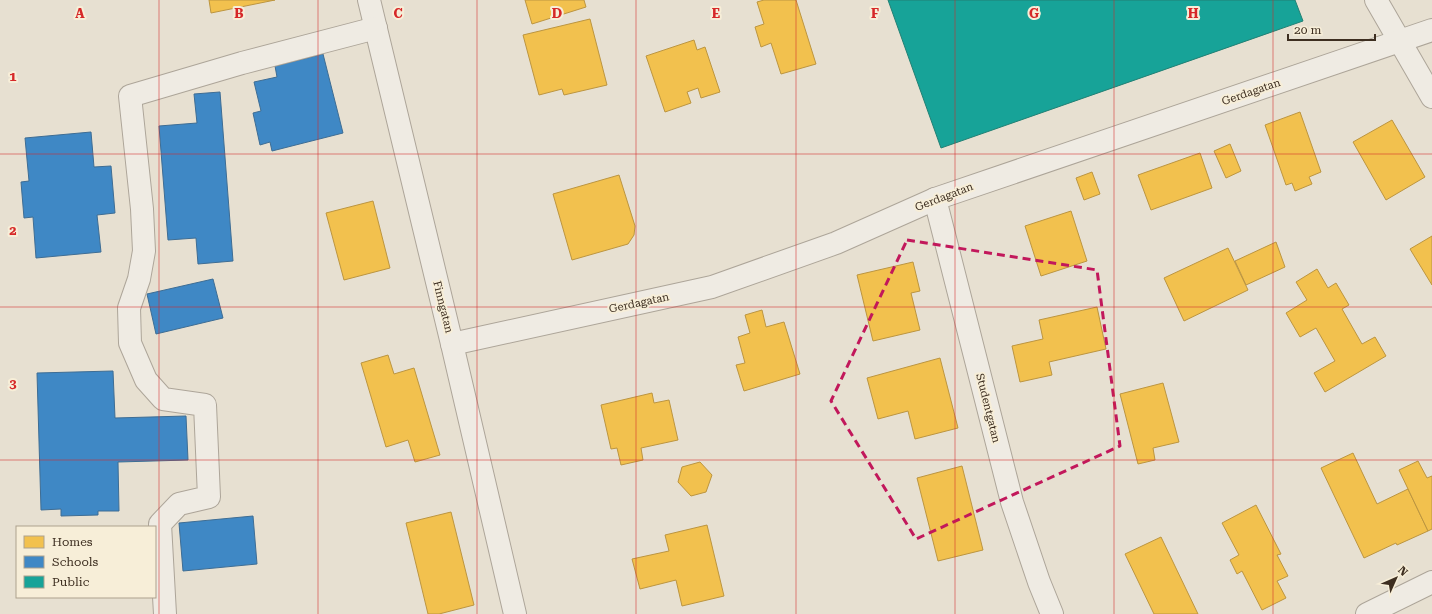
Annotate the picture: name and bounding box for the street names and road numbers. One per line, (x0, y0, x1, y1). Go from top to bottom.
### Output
street label: Gerdagatan (1220, 76, 1282, 108)
street label: Gerdagatan (913, 180, 975, 214)
street label: Finngatan (430, 280, 456, 334)
street label: Gerdagatan (608, 290, 670, 316)
street label: Studentgatan (973, 372, 1003, 444)

